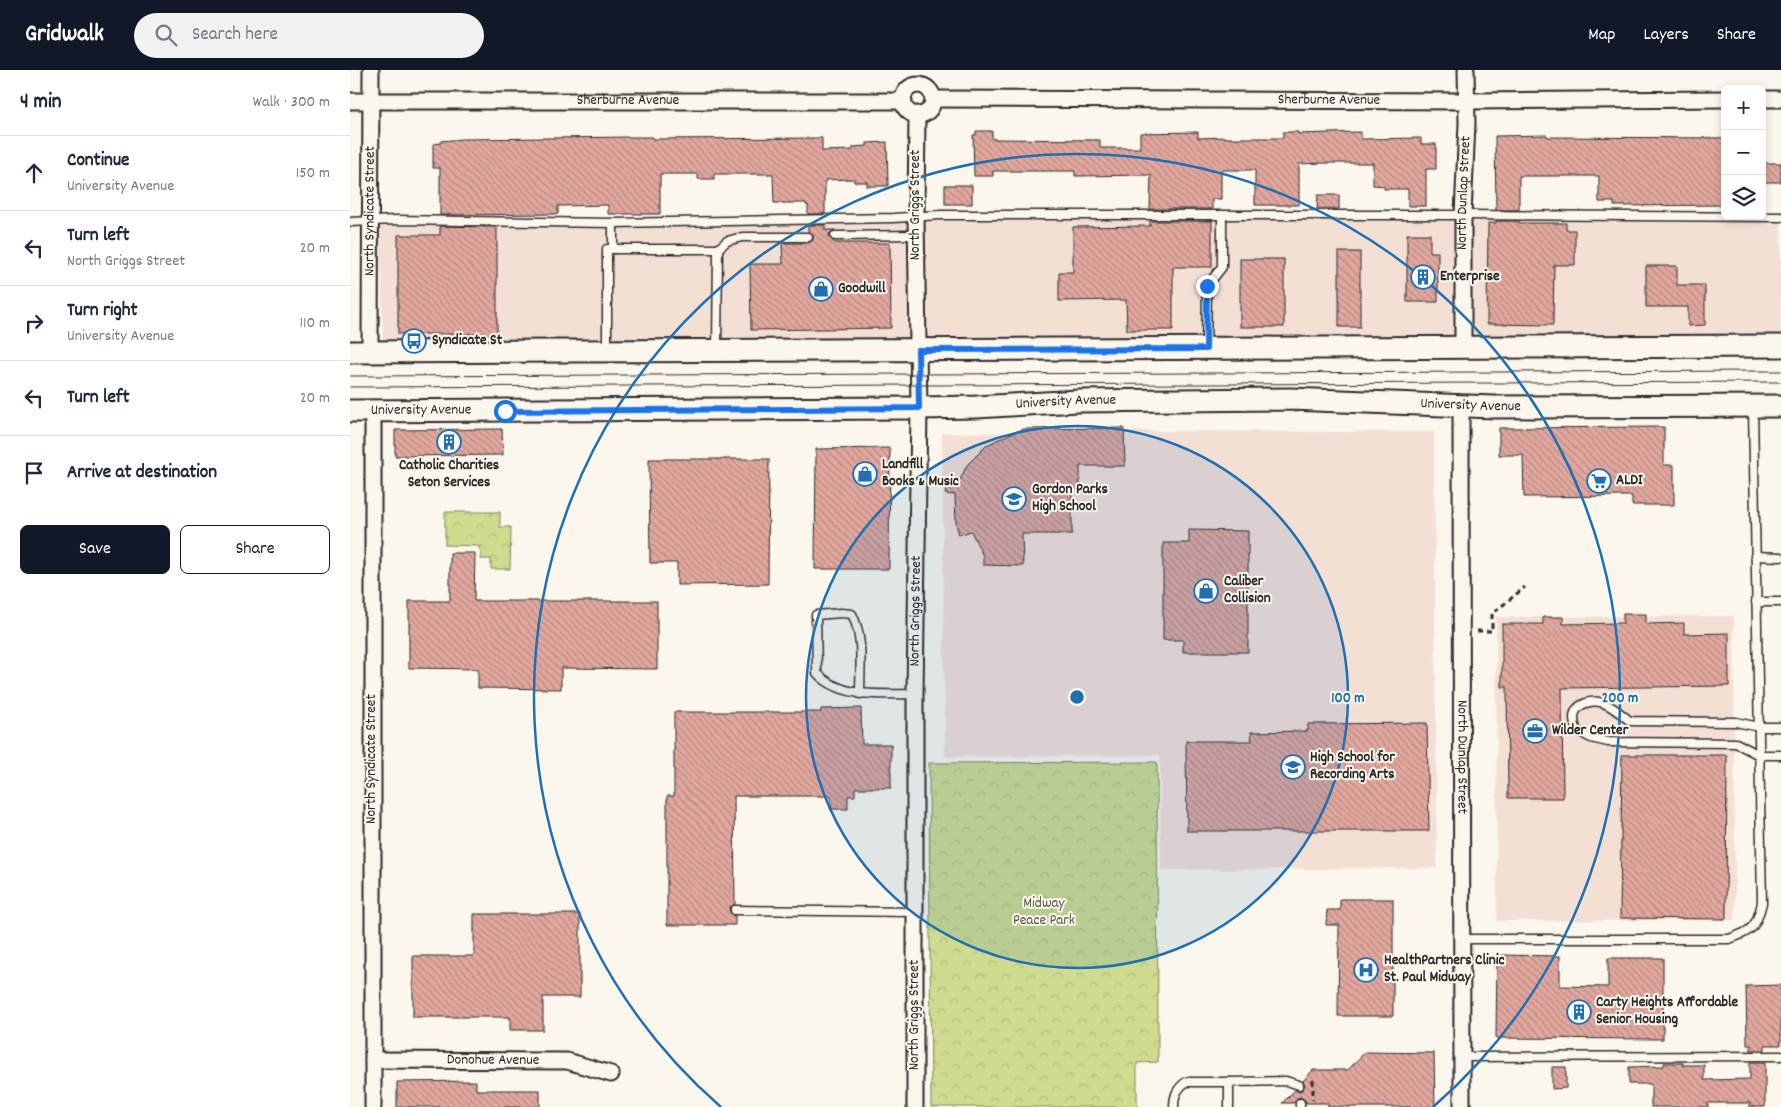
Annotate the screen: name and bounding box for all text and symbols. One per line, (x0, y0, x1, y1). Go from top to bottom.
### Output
search box (134, 13, 484, 58)
text: Gridwalk (25, 18, 104, 52)
icon: search (152, 21, 180, 49)
text: Search here (192, 22, 278, 49)
text: Map (1588, 23, 1615, 48)
text: Layers (1643, 23, 1689, 48)
text: Share (1717, 23, 1756, 48)
map controls (1721, 85, 1766, 220)
button: + (1721, 85, 1766, 130)
text: 4 min (20, 88, 62, 118)
street label: Sherburne Avenue (1278, 89, 1381, 112)
street label: Sherburne Avenue (577, 90, 680, 112)
text: Walk · 300 m (253, 91, 330, 114)
button: − (1721, 130, 1766, 175)
street label: North Dunlap Street (1452, 135, 1477, 250)
street label: North Syndicate Street (359, 145, 382, 276)
text: Continue (67, 148, 129, 175)
street label: North Griggs Street (905, 149, 927, 260)
icon: ahead (20, 159, 48, 187)
text: 150 m (296, 162, 330, 185)
text: University Avenue (67, 175, 174, 198)
button: layers (1721, 175, 1766, 220)
text: Turn left (67, 223, 130, 250)
icon: left (20, 234, 48, 262)
text: 20 m (300, 237, 330, 260)
text: North Griggs Street (67, 250, 185, 273)
building icon: Enterprise (1410, 264, 1436, 290)
place label: Enterprise (1440, 266, 1500, 288)
route end (1196, 275, 1219, 298)
shop icon: Goodwill (808, 276, 834, 302)
place label: Goodwill (838, 278, 886, 300)
text: Turn right (67, 298, 138, 325)
icon: right (20, 309, 48, 337)
text: 110 m (300, 312, 330, 335)
text: University Avenue (67, 325, 174, 348)
bus stop icon: Syndicate St (401, 328, 427, 354)
place label: Syndicate St (432, 330, 503, 352)
icon: left (20, 384, 48, 412)
text: Turn left (67, 385, 130, 412)
text: 20 m (300, 387, 330, 410)
street label: University Avenue (1015, 390, 1117, 416)
street label: University Avenue (1420, 393, 1521, 418)
street label: University Avenue (371, 399, 472, 422)
route start (494, 400, 517, 423)
building icon: Catholic Charities Seton Services (436, 429, 462, 455)
place label: Landfill Books & Music (882, 454, 959, 493)
place label: Catholic Charities Seton Services (399, 455, 499, 494)
icon: arrive (20, 459, 48, 487)
text: Arrive at destination (67, 460, 217, 487)
shop icon: Landfill Books & Music (852, 461, 878, 487)
supermarket icon: ALDI (1586, 468, 1612, 494)
place label: ALDI (1616, 470, 1643, 492)
place label: Gordon Parks High School (1032, 479, 1108, 518)
school or university icon: Gordon Parks High School (1001, 486, 1027, 512)
button: Save (20, 525, 170, 574)
button: Share (180, 525, 330, 574)
street label: North Griggs Street (904, 555, 928, 667)
place label: Caliber Collision (1224, 571, 1271, 610)
shop icon: Caliber Collision (1193, 578, 1219, 604)
centre of rings (1068, 688, 1086, 706)
text: 100 m (1331, 688, 1365, 710)
text: 200 m (1602, 688, 1638, 710)
street label: North Syndicate Street (361, 694, 383, 824)
street label: North Dunlap Street (1450, 700, 1473, 815)
office icon: Wilder Center (1522, 718, 1548, 744)
place label: Wilder Center (1552, 720, 1629, 742)
place label: High School for Recording Arts (1310, 747, 1395, 786)
school or university icon: High School for Recording Arts (1280, 754, 1306, 780)
park label: Midway Peace Park (1013, 893, 1075, 932)
place label: HealthPartners Clinic St. Paul Midway (1384, 950, 1505, 989)
hospital icon: HealthPartners Clinic St. Paul Midway (1353, 957, 1379, 983)
street label: North Griggs Street (904, 959, 926, 1070)
place label: Carty Heights Affordable Senior Housing (1596, 992, 1739, 1031)
building icon: Carty Heights Affordable Senior Housing (1566, 999, 1592, 1025)
street label: Donohue Avenue (447, 1049, 540, 1072)

